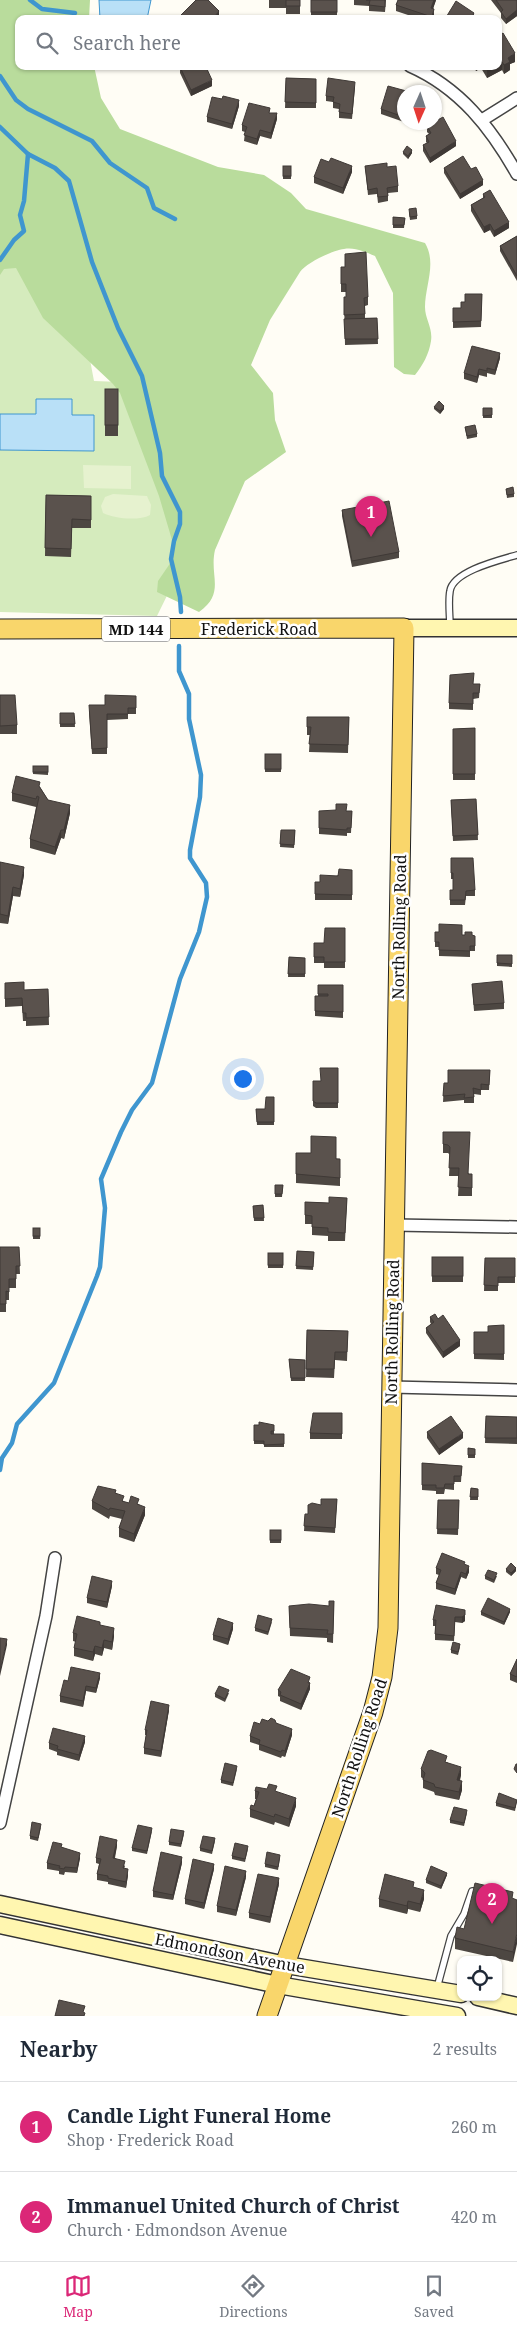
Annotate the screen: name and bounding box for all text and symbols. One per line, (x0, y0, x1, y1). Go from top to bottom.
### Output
search box (15, 15, 502, 70)
icon: search (33, 29, 61, 57)
text: Search here (73, 30, 181, 56)
north arrow (397, 85, 442, 130)
pin: 1 (355, 496, 387, 537)
road number: MD 144 (102, 616, 170, 642)
street label: Frederick Road (201, 618, 317, 640)
street label: North Rolling Road (387, 854, 411, 1000)
your location (230, 1066, 256, 1092)
street label: North Rolling Road (380, 1259, 404, 1405)
street label: North Rolling Road (326, 1675, 392, 1821)
pin: 2 (476, 1883, 508, 1924)
street label: Edmondson Avenue (153, 1928, 307, 1978)
map controls (457, 1956, 502, 2001)
button: locate (457, 1956, 502, 2001)
text: Nearby (20, 2035, 98, 2063)
text: 2 results (433, 2038, 497, 2060)
text: Candle Light Funeral Home (67, 2103, 331, 2129)
text: 1 (31, 2116, 41, 2138)
text: 260 m (451, 2116, 497, 2138)
text: Shop · Frederick Road (67, 2129, 234, 2151)
text: Immanuel United Church of Christ (67, 2193, 400, 2219)
text: 2 (31, 2206, 41, 2228)
text: 420 m (451, 2206, 497, 2228)
text: Church · Edmondson Avenue (67, 2219, 287, 2241)
tab: Map (63, 2272, 93, 2321)
tab: Directions (219, 2272, 288, 2321)
tab: Saved (414, 2272, 454, 2321)

